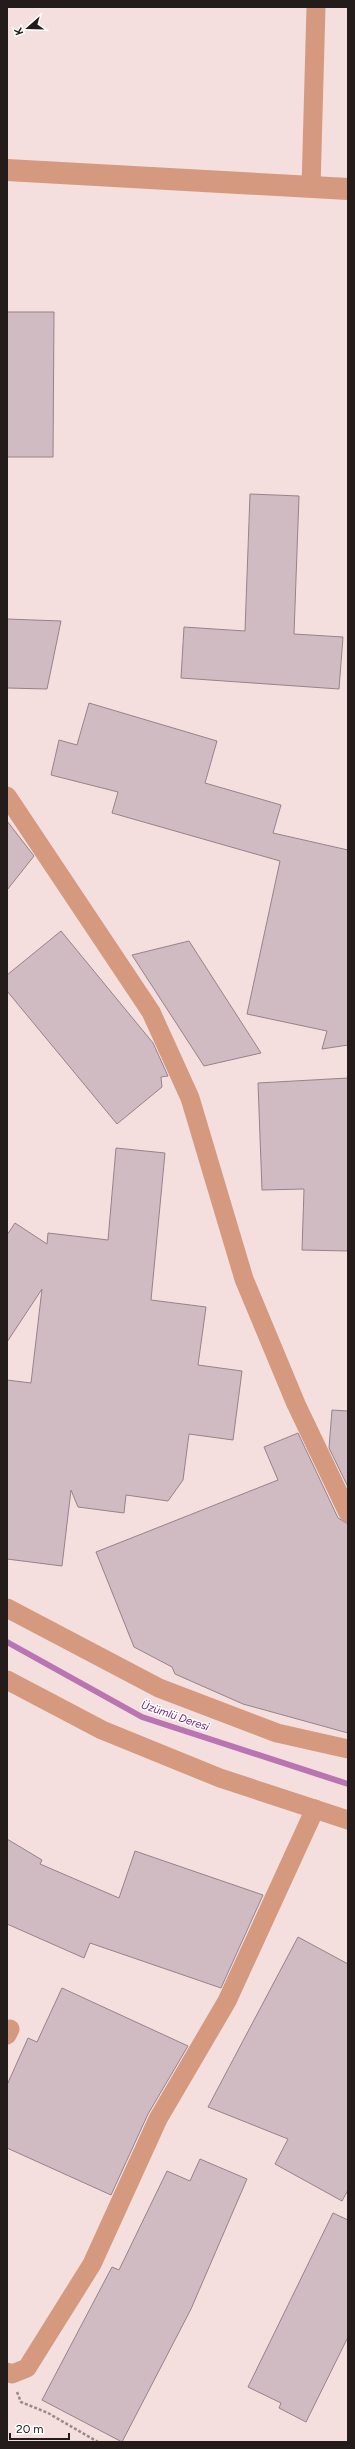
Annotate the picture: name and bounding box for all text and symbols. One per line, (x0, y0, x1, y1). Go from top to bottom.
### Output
north arrow (8, 8, 48, 48)
text: K (11, 25, 26, 37)
water label: Üzümlü Deresi (139, 1697, 211, 1734)
scale bar (10, 2415, 69, 2441)
text: 20 m (16, 2422, 44, 2436)

